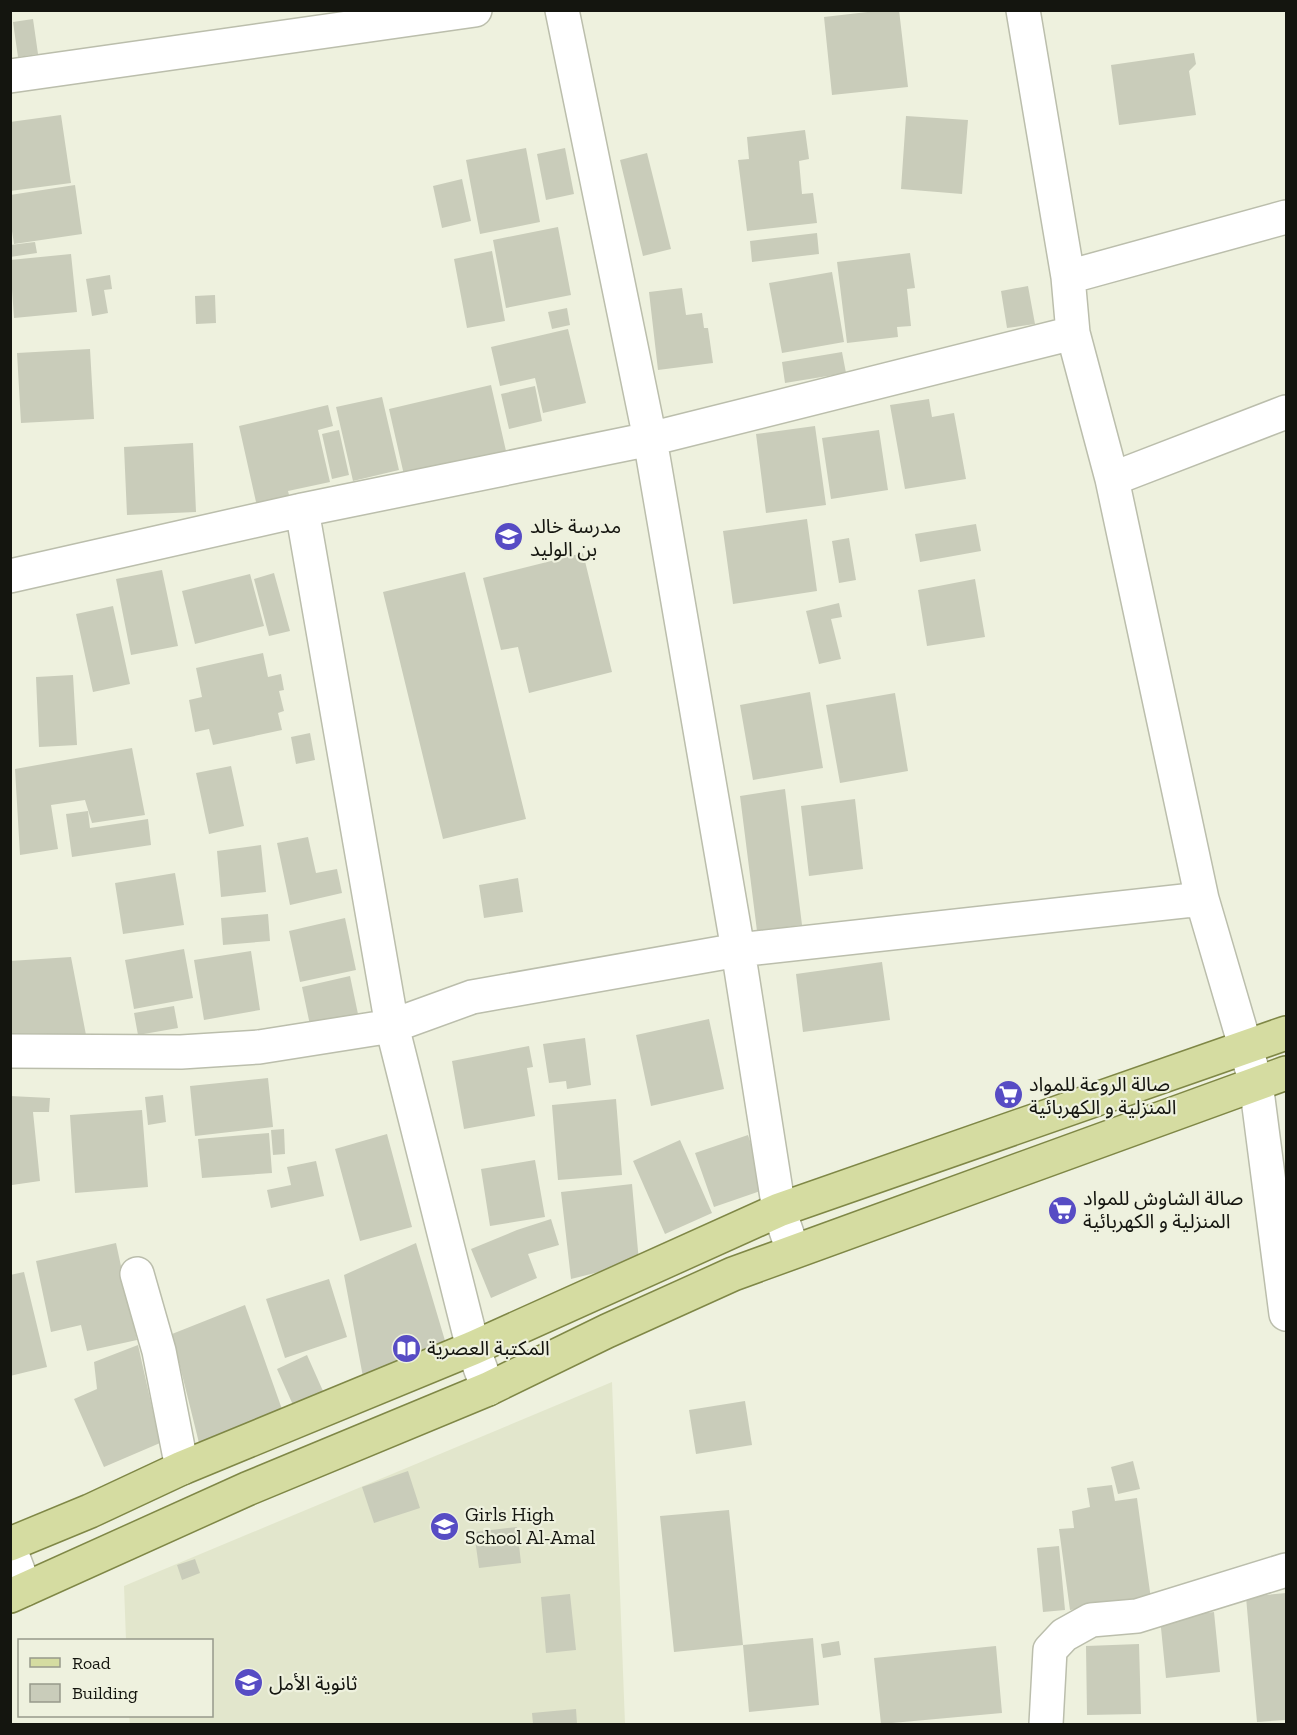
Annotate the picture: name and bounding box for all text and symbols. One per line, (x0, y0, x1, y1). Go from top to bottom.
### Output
place label: مدرسة خالد بن الوليد (530, 514, 621, 561)
school or university icon: مدرسة خالد بن الوليد (493, 521, 525, 553)
place label: صالة الروعة للمواد المنزلية و الكهربائية (1029, 1072, 1177, 1119)
supermarket icon: صالة الروعة للمواد المنزلية و الكهربائية (992, 1079, 1024, 1111)
place label: صالة الشاوش للمواد المنزلية و الكهربائية (1083, 1186, 1243, 1233)
supermarket icon: صالة الشاوش للمواد المنزلية و الكهربائية (1046, 1194, 1078, 1226)
library icon: المكتبة العصرية (390, 1332, 422, 1364)
place label: المكتبة العصرية (427, 1336, 550, 1360)
place label: Girls High School Al-Amal (465, 1502, 595, 1549)
school or university icon: Girls High School Al-Amal (428, 1510, 460, 1542)
legend (18, 1639, 213, 1717)
text: Road (72, 1652, 111, 1674)
school or university icon: ثانوية الأمل (232, 1667, 264, 1699)
place label: ثانوية الأمل (269, 1671, 357, 1695)
text: Building (72, 1682, 138, 1704)

